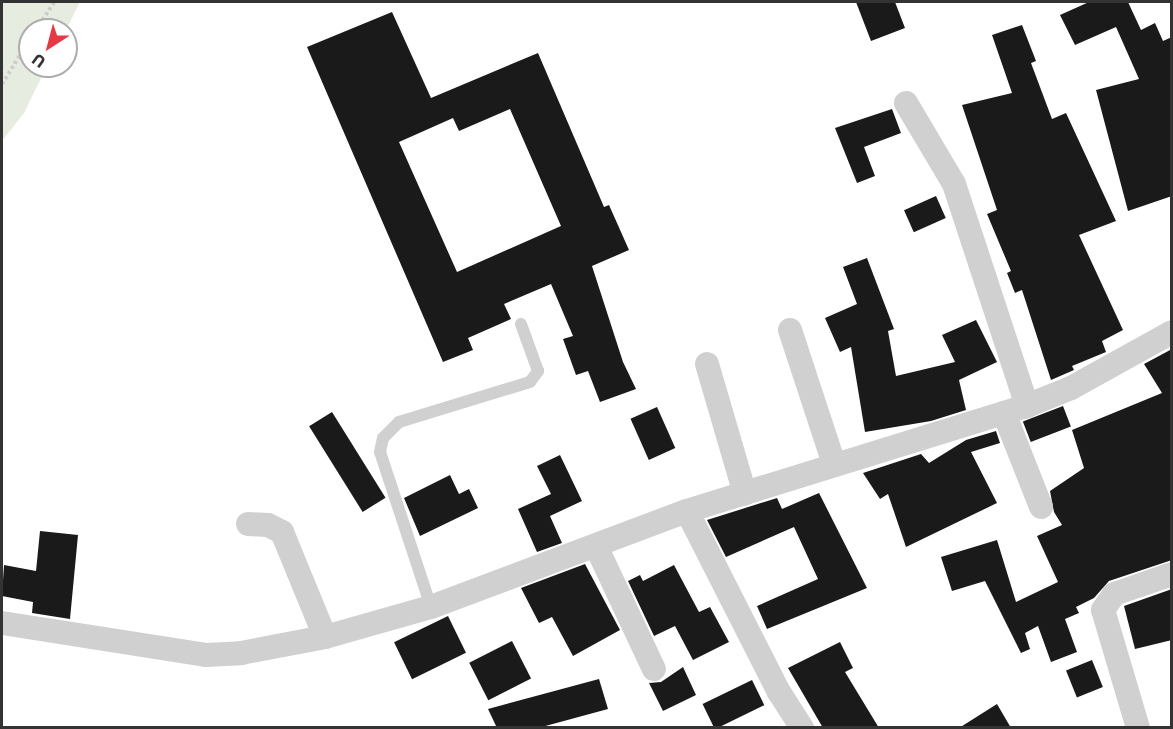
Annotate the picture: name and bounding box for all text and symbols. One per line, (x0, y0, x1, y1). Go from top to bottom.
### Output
north arrow (18, 18, 78, 78)
text: U (28, 50, 49, 72)

